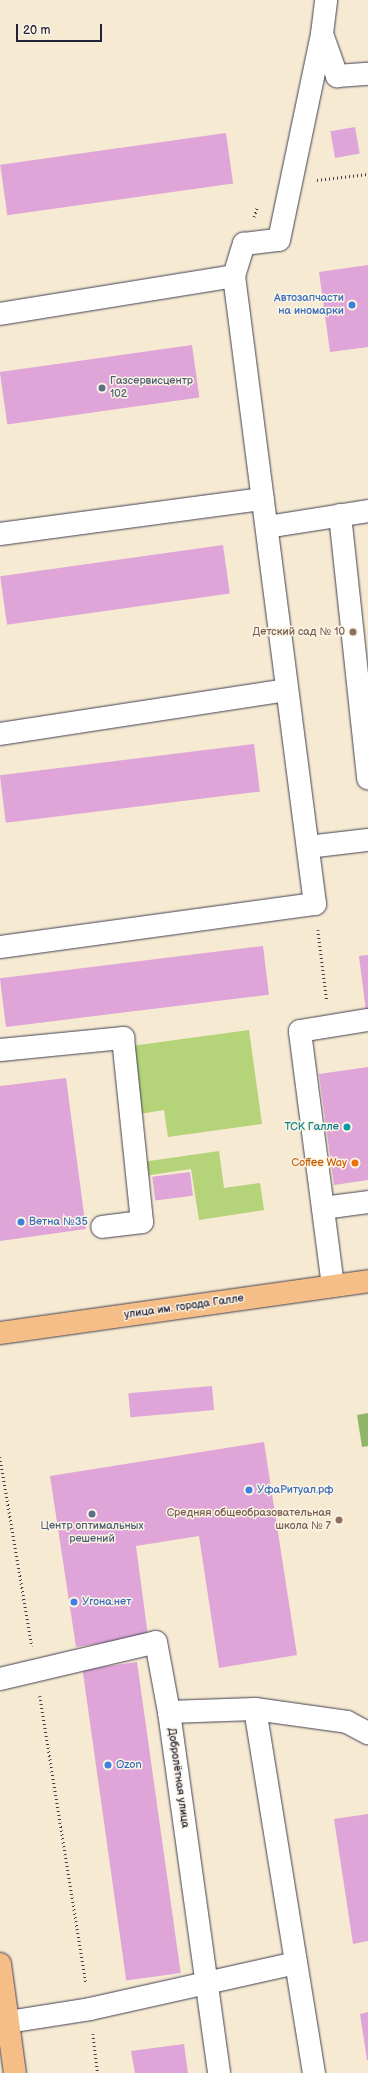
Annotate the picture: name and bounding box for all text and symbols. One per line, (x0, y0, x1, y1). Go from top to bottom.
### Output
scale bar (18, 16, 104, 42)
text: 20 m (23, 23, 50, 38)
place label: Автозапчасти на иномарки (274, 292, 344, 318)
marker: Автозапчасти на иномарки (347, 300, 357, 310)
place label: Газсервисцентр 102 (110, 375, 193, 401)
marker: Газсервисцентр 102 (97, 383, 107, 393)
place label: Детский сад № 10 (252, 625, 345, 639)
marker: Детский сад № 10 (348, 627, 358, 637)
place label: ТСК Галле (284, 1120, 339, 1134)
marker: ТСК Галле (342, 1122, 352, 1132)
place label: Coffee Way (291, 1156, 347, 1170)
marker: Coffee Way (350, 1158, 360, 1168)
place label: Ветна №35 (29, 1215, 88, 1229)
marker: Ветна №35 (16, 1217, 26, 1227)
street label: улица им. города Галле (123, 1292, 245, 1322)
place label: УфаРитуал.рф (257, 1483, 333, 1497)
marker: УфаРитуал.рф (244, 1485, 254, 1495)
place label: Средняя общеобразовательная школа № 7 (167, 1507, 331, 1533)
marker: Центр оптимальных решений (87, 1509, 97, 1519)
marker: Средняя общеобразовательная школа № 7 (334, 1515, 344, 1525)
place label: Центр оптимальных решений (41, 1520, 143, 1546)
place label: Угона.нет (82, 1595, 131, 1609)
marker: Угона.нет (69, 1597, 79, 1607)
street label: Добролётная улица (164, 1727, 192, 1829)
place label: Ozon (116, 1758, 142, 1772)
marker: Ozon (103, 1760, 113, 1770)

